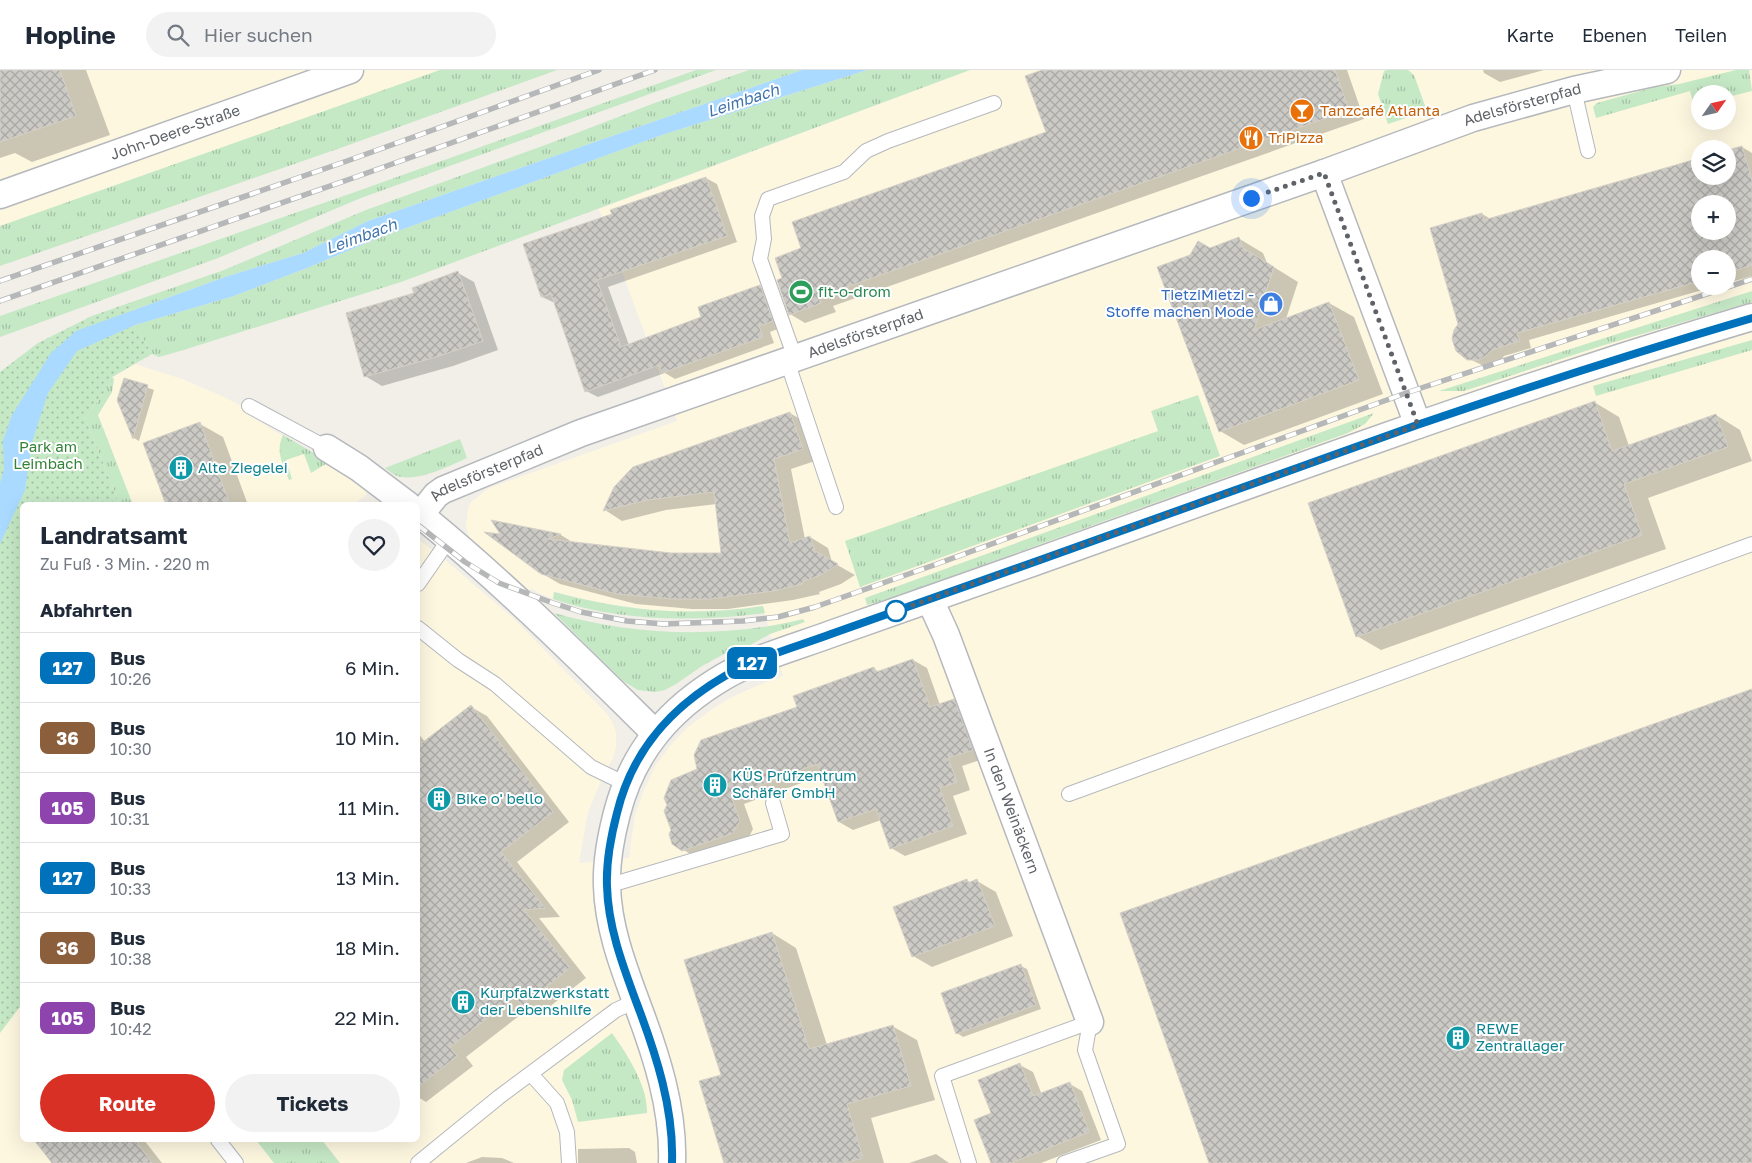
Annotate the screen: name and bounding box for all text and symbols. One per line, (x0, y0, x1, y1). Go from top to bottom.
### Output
search box (146, 12, 496, 57)
text: Hopline (25, 20, 116, 49)
icon: search (164, 21, 192, 49)
text: Hier suchen (204, 23, 313, 46)
text: Karte (1507, 24, 1554, 46)
text: Ebenen (1582, 24, 1647, 46)
text: Teilen (1675, 24, 1727, 46)
water label: Leimbach (705, 79, 782, 121)
street label: Adelsförsterpfad (1461, 79, 1583, 129)
north arrow (1691, 85, 1736, 130)
map controls (1691, 85, 1736, 295)
bar icon: Tanzcafé Atlanta (1289, 98, 1315, 124)
street label: John-Deere-Straße (108, 100, 242, 163)
place label: Tanzcafé Atlanta (1320, 101, 1440, 119)
restaurant icon: TriPizza (1238, 125, 1264, 151)
place label: TriPizza (1268, 128, 1324, 146)
button: layers (1691, 140, 1736, 185)
your location (1239, 186, 1264, 211)
button: + (1691, 195, 1736, 240)
water label: Leimbach (323, 214, 400, 258)
button: − (1691, 250, 1736, 295)
sports icon: fit-o-drom (788, 279, 814, 305)
place label: fit-o-drom (818, 282, 891, 300)
place label: TietziMietzi - Stoffe machen Mode (1106, 285, 1254, 320)
shop icon: TietziMietzi - Stoffe machen Mode (1258, 291, 1284, 317)
street label: Adelsförsterpfad (805, 304, 925, 361)
park label: Park am Leimbach (13, 437, 83, 472)
street label: Adelsförsterpfad (425, 440, 545, 504)
building icon: Alte Ziegelei (168, 455, 194, 481)
place label: Alte Ziegelei (198, 458, 288, 476)
button: heart (348, 519, 400, 571)
text: Landratsamt (40, 520, 188, 549)
text: Zu Fuß · 3 Min. · 220 m (40, 554, 210, 574)
text: Abfahrten (40, 598, 132, 621)
unlabelled marker (885, 600, 907, 622)
text: Bus (110, 646, 145, 669)
line badge: 127 (723, 647, 781, 679)
text: 127 (737, 652, 767, 674)
text: 6 Min. (345, 656, 400, 679)
text: 127 (52, 657, 83, 679)
text: 10:26 (110, 669, 151, 689)
text: Bus (110, 716, 145, 739)
text: 10 Min. (335, 726, 400, 749)
text: 36 (56, 727, 79, 749)
text: 10:30 (110, 739, 152, 759)
street label: In den Weinäckern (981, 745, 1044, 876)
place label: KÜS Prüfzentrum Schäfer GmbH (732, 766, 857, 801)
building icon: KÜS Prüfzentrum Schäfer GmbH (702, 772, 728, 798)
text: Bus (110, 786, 145, 809)
building icon: Bike o' bello (426, 786, 452, 812)
place label: Bike o' bello (456, 789, 543, 807)
text: 11 Min. (338, 796, 400, 819)
text: 105 (52, 797, 83, 819)
text: 10:31 (110, 809, 150, 829)
text: Bus (110, 856, 145, 879)
text: 13 Min. (336, 866, 400, 889)
text: 127 (52, 867, 83, 889)
text: 10:33 (110, 879, 151, 899)
text: Bus (110, 926, 145, 949)
text: 18 Min. (336, 936, 400, 959)
text: 36 (56, 937, 79, 959)
text: 10:38 (110, 949, 152, 969)
place label: Kurpfalzwerkstatt der Lebenshilfe (480, 983, 610, 1018)
building icon: Kurpfalzwerkstatt der Lebenshilfe (450, 989, 476, 1015)
text: Bus (110, 996, 145, 1019)
text: 22 Min. (334, 1006, 400, 1029)
text: 105 (52, 1007, 83, 1029)
text: 10:42 (110, 1019, 152, 1039)
place label: REWE Zentrallager (1476, 1019, 1565, 1054)
building icon: REWE Zentrallager (1445, 1025, 1471, 1051)
button: Route (40, 1074, 215, 1132)
button: Tickets (225, 1074, 400, 1132)

